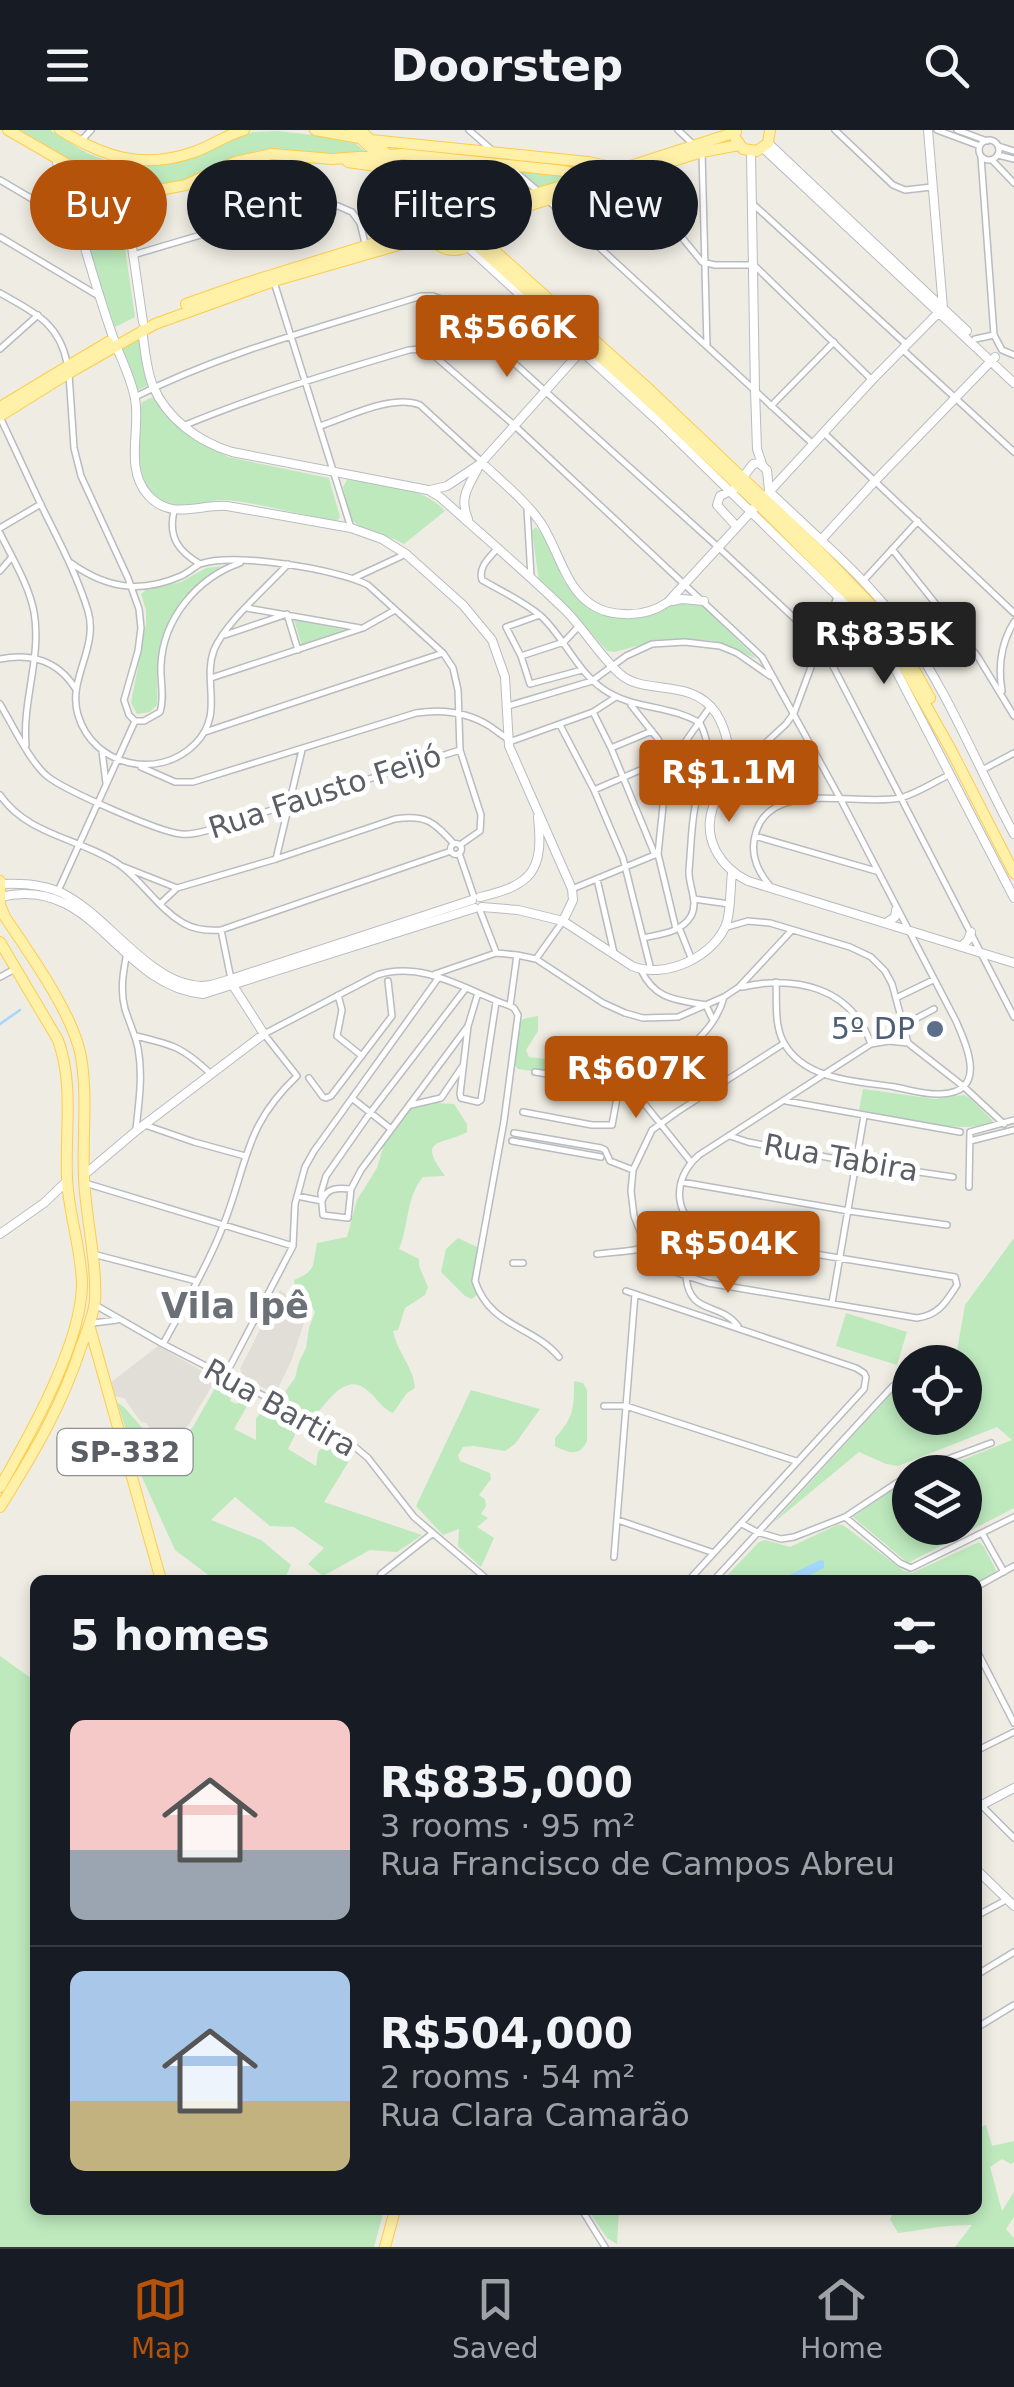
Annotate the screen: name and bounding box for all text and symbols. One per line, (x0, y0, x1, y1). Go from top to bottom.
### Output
icon: menu (40, 38, 95, 93)
icon: search (919, 38, 974, 93)
text: Doorstep (391, 39, 623, 92)
chip: Buy (30, 160, 167, 250)
chip: Rent (187, 160, 337, 250)
chip: Filters (357, 160, 532, 250)
chip: New (552, 160, 698, 250)
pin: R$566K (426, 295, 588, 380)
text: R$566K (438, 308, 576, 346)
pin: R$835K (803, 602, 965, 687)
text: R$835K (815, 615, 953, 653)
street label: Rua Fausto Feijó (204, 737, 446, 846)
pin: R$1.1M (648, 740, 810, 825)
text: R$1.1M (661, 753, 797, 791)
place label: 5º DP (831, 1011, 915, 1046)
marker: 5º DP (924, 1018, 946, 1040)
pin: R$607K (555, 1036, 717, 1121)
text: R$607K (567, 1049, 705, 1087)
street label: Rua Tabira (761, 1127, 921, 1188)
pin: R$504K (647, 1211, 809, 1296)
text: R$504K (659, 1224, 797, 1262)
district label: Vila Ipê (161, 1286, 309, 1326)
map controls (892, 1345, 982, 1545)
button: locate (892, 1345, 982, 1435)
street label: Rua Bartira (198, 1351, 362, 1464)
road number: SP-332 (58, 1429, 192, 1475)
button: layers (892, 1455, 982, 1545)
icon: filters (887, 1608, 942, 1663)
text: 5 homes (70, 1611, 270, 1660)
text: R$835,000 (380, 1758, 633, 1807)
icon: home (150, 1760, 270, 1880)
text: 3 rooms · 95 m² (380, 1807, 635, 1845)
text: Rua Francisco de Campos Abreu (380, 1845, 895, 1883)
text: R$504,000 (380, 2009, 633, 2058)
icon: home (150, 2011, 270, 2131)
text: 2 rooms · 54 m² (380, 2058, 635, 2096)
text: Rua Clara Camarão (380, 2096, 690, 2134)
tab: Map (131, 2272, 190, 2365)
tab: Saved (452, 2272, 538, 2365)
tab: Home (800, 2272, 883, 2365)

